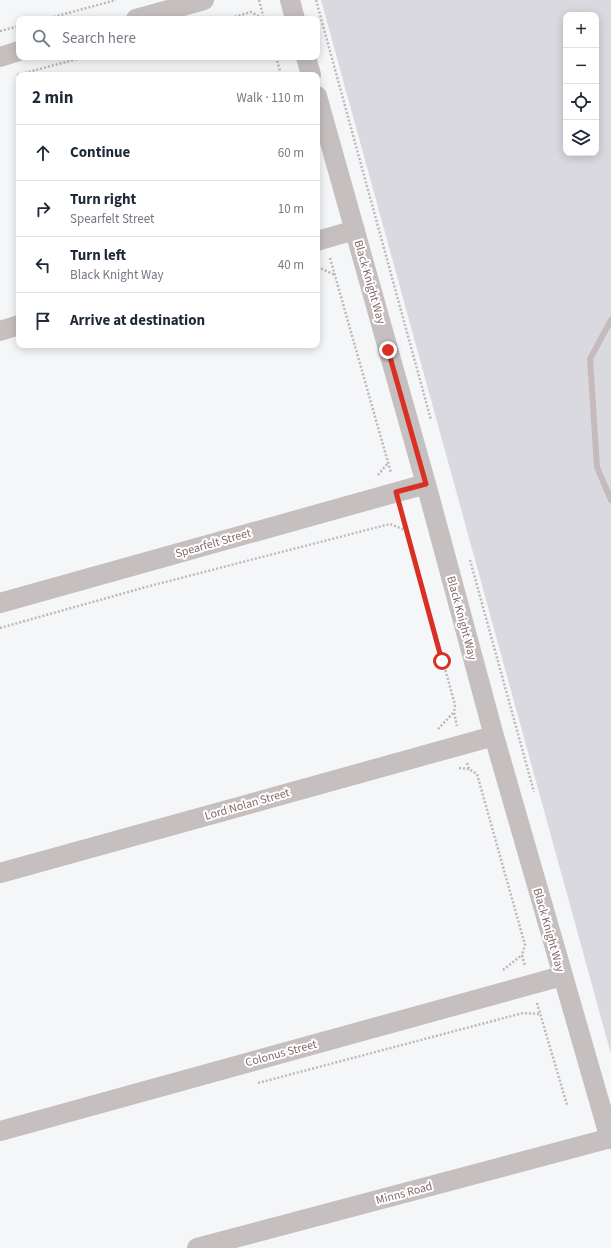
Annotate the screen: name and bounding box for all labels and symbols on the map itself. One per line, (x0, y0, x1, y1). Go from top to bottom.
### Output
street label: Black Knight Way (349, 238, 390, 326)
route end (379, 341, 397, 359)
street label: Spearfelt Street (173, 525, 253, 562)
street label: Black Knight Way (442, 574, 481, 662)
route start (433, 652, 451, 670)
street label: Lord Nolan Street (203, 784, 292, 825)
street label: Black Knight Way (528, 886, 569, 974)
street label: Colonus Street (243, 1036, 319, 1071)
street label: Minns Road (374, 1178, 434, 1209)

